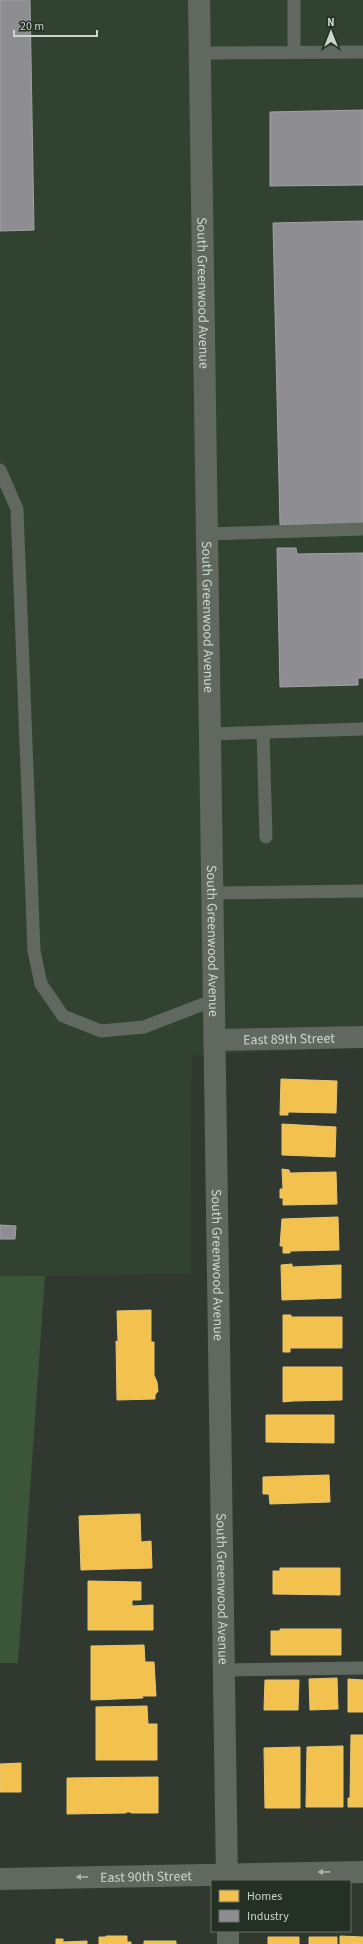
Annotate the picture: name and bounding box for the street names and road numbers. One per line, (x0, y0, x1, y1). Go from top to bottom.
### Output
street label: South Greenwood Avenue (191, 217, 213, 369)
street label: South Greenwood Avenue (196, 541, 218, 693)
street label: South Greenwood Avenue (201, 865, 223, 1017)
street label: East 89th Street (243, 1029, 335, 1050)
street label: South Greenwood Avenue (206, 1189, 228, 1341)
street label: South Greenwood Avenue (211, 1513, 233, 1665)
street label: East 90th Street (100, 1866, 192, 1888)

